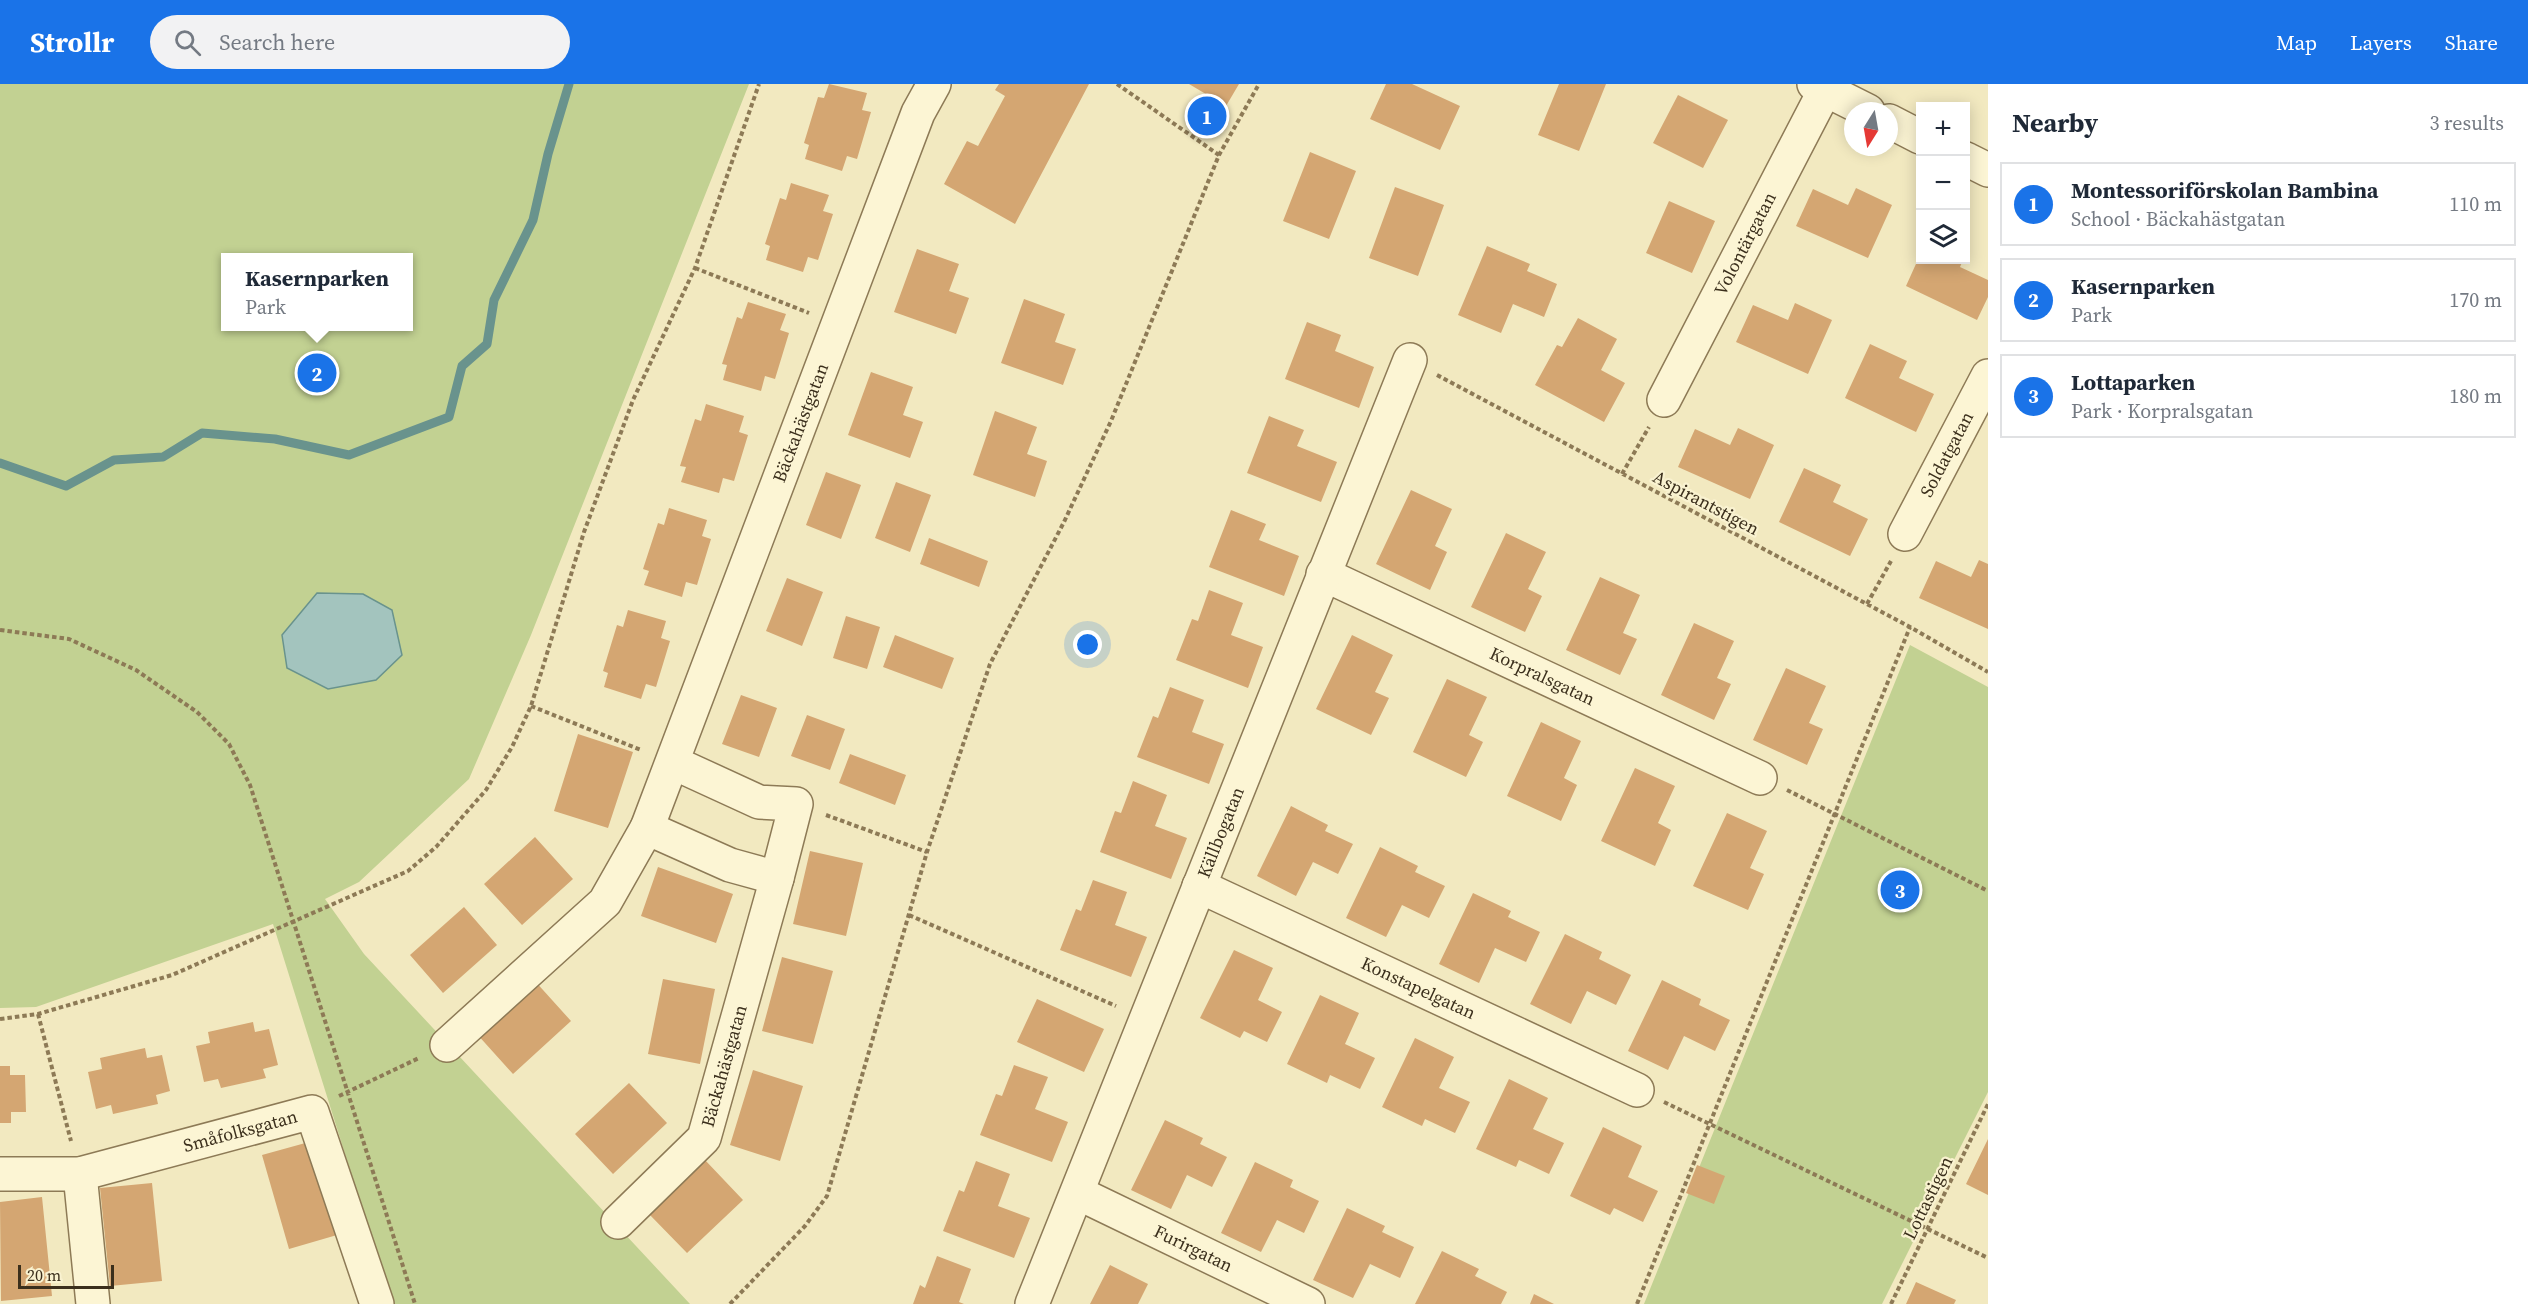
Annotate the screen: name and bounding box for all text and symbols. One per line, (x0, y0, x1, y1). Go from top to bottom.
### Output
search box (150, 15, 570, 69)
text: Strollr (30, 23, 114, 61)
icon: search (171, 26, 204, 59)
text: Search here (219, 27, 335, 57)
text: Map (2276, 28, 2317, 57)
text: Layers (2350, 28, 2412, 57)
text: Share (2445, 28, 2498, 57)
pin: 1 (1188, 93, 1226, 138)
north arrow (1844, 102, 1898, 156)
map controls (1916, 102, 1970, 264)
button: + (1916, 102, 1970, 156)
text: Nearby (2012, 105, 2098, 141)
text: 3 results (2429, 109, 2504, 137)
button: − (1916, 156, 1970, 210)
text: Montessoriförskolan Bambina (2071, 175, 2379, 205)
street label: Volontärgatan (1708, 188, 1782, 299)
text: 1 (2028, 190, 2039, 218)
text: 110 m (2449, 190, 2502, 218)
text: School · Bäckahästgatan (2071, 205, 2285, 233)
button: layers (1916, 210, 1970, 264)
popup (221, 253, 413, 331)
text: Kasernparken (245, 263, 389, 293)
text: Kasernparken (2071, 271, 2215, 301)
text: 2 (2028, 286, 2039, 314)
text: 170 m (2449, 286, 2502, 314)
text: Park (245, 293, 286, 321)
text: Park (2071, 301, 2112, 329)
pin: 2 (298, 350, 336, 396)
street label: Bäckahästgatan (766, 359, 834, 486)
text: Lottaparken (2071, 367, 2195, 397)
text: 3 (2028, 382, 2039, 410)
text: 180 m (2449, 382, 2502, 410)
text: Park · Korpralsgatan (2071, 397, 2253, 425)
street label: Soldatgatan (1914, 407, 1979, 501)
street label: Aspirantstigen (1649, 464, 1764, 541)
your location (1073, 630, 1102, 659)
street label: Korpralsgatan (1486, 641, 1599, 711)
street label: Källbogatan (1191, 783, 1250, 881)
pin: 3 (1880, 868, 1920, 912)
street label: Konstapelgatan (1357, 950, 1480, 1025)
street label: Bäckahästgatan (695, 1002, 753, 1130)
street label: Småfolksgatan (180, 1103, 300, 1158)
street label: Lottastigen (1897, 1152, 1958, 1244)
street label: Furirgatan (1150, 1218, 1237, 1278)
scale bar (18, 1262, 114, 1290)
text: 20 m (27, 1264, 61, 1286)

